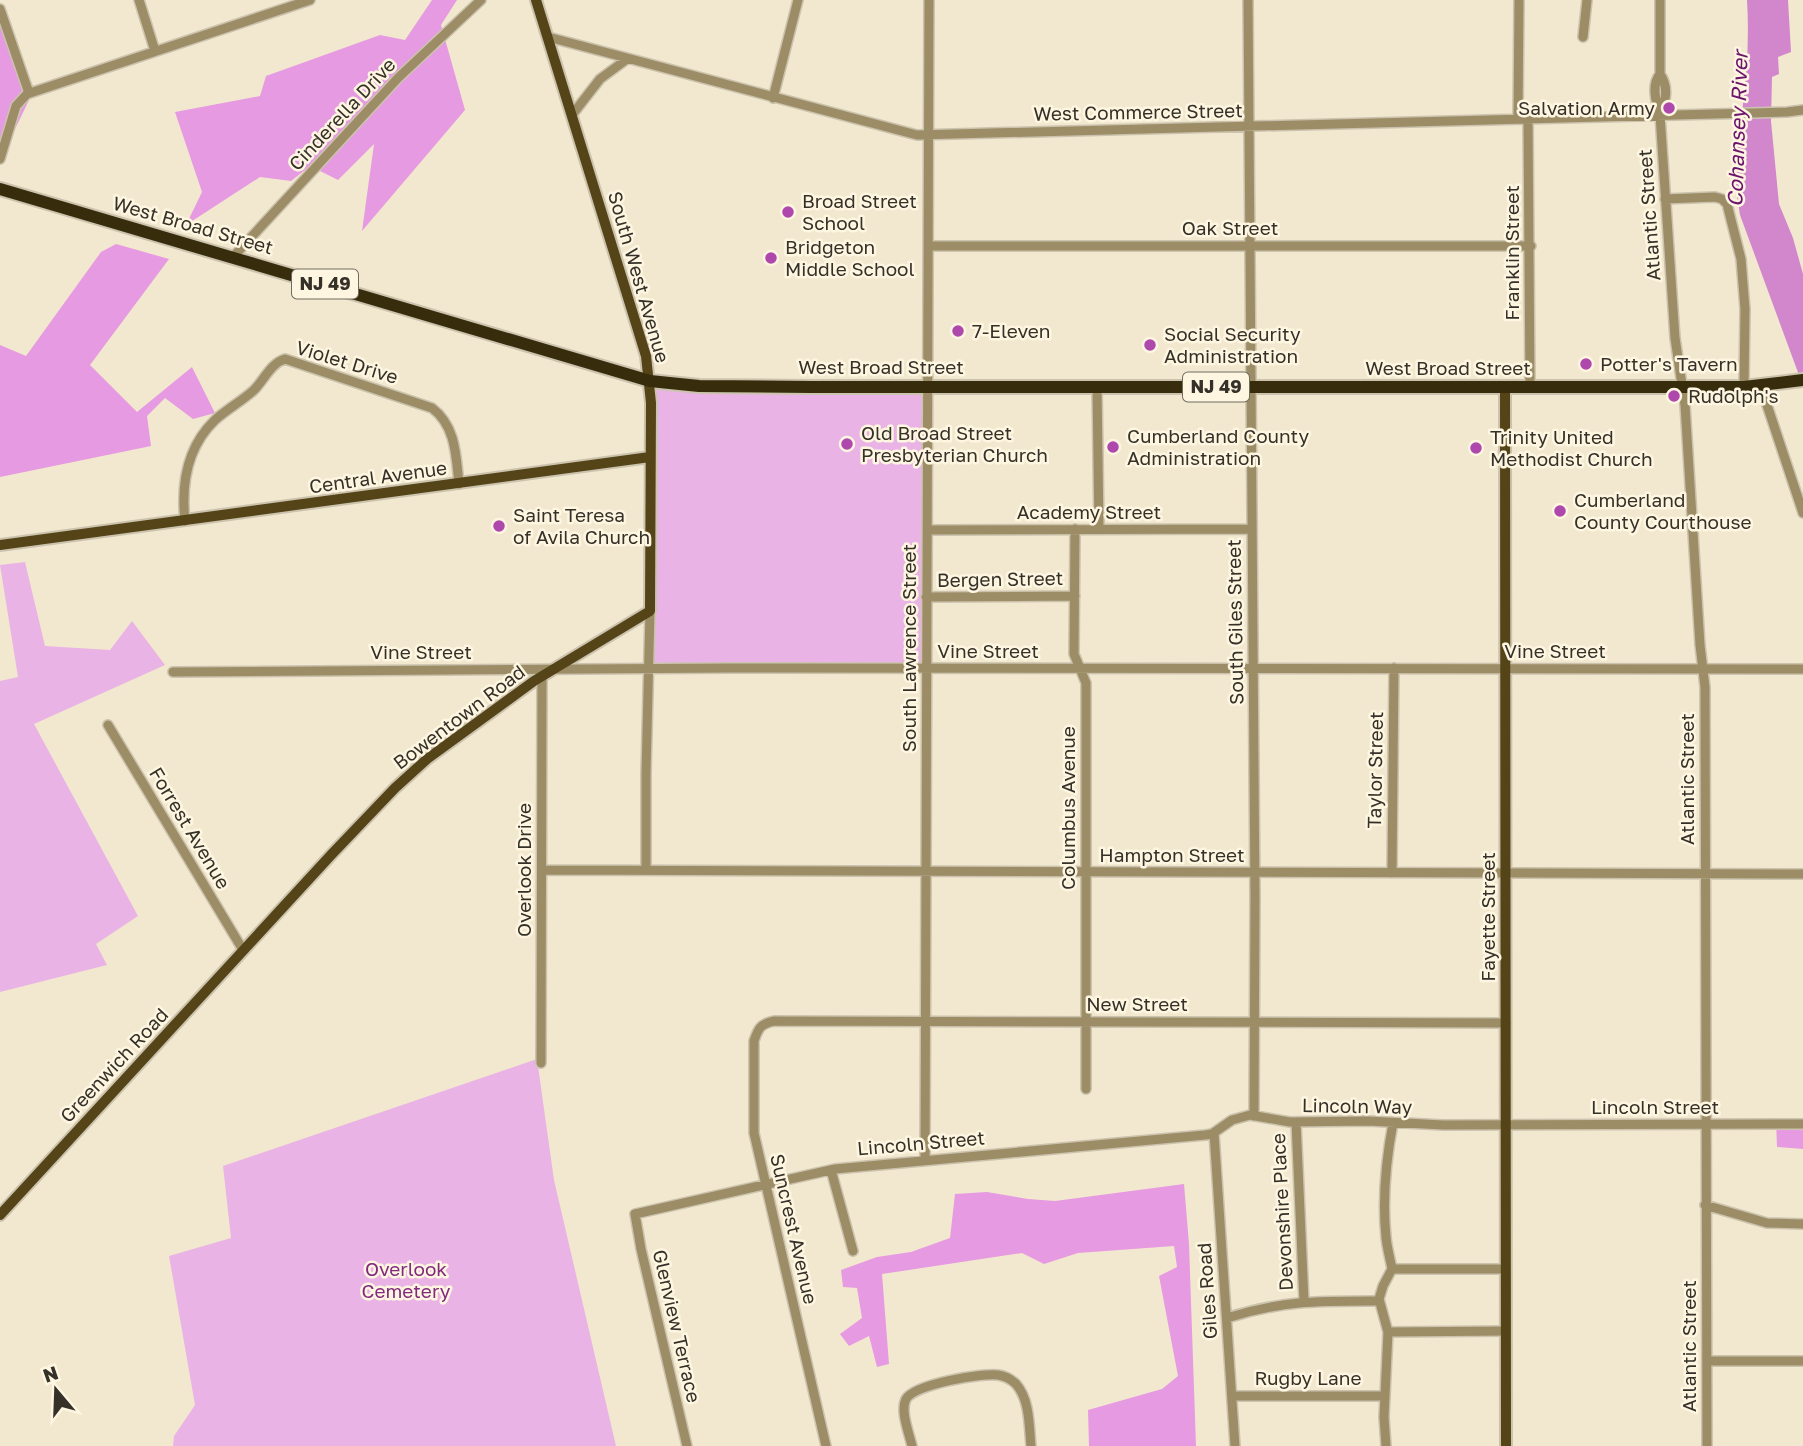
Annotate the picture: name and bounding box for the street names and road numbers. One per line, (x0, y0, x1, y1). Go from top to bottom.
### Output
street label: Cinderella Drive (284, 53, 400, 175)
street label: West Commerce Street (1033, 98, 1243, 125)
street label: Atlantic Street (1632, 148, 1665, 282)
street label: Franklin Street (1500, 185, 1523, 321)
street label: South West Avenue (604, 189, 675, 365)
street label: West Broad Street (110, 191, 276, 258)
street label: Oak Street (1182, 216, 1278, 239)
road number: NJ 49 (292, 270, 358, 298)
street label: Violet Drive (293, 335, 401, 388)
street label: West Broad Street (798, 355, 964, 378)
street label: West Broad Street (1365, 356, 1531, 379)
road number: NJ 49 (1183, 372, 1249, 402)
street label: Central Avenue (308, 455, 448, 498)
street label: Academy Street (1017, 500, 1161, 523)
street label: South Giles Street (1222, 539, 1247, 705)
street label: South Lawrence Street (897, 544, 920, 752)
street label: Bergen Street (937, 566, 1063, 591)
street label: Vine Street (937, 639, 1039, 662)
street label: Vine Street (1504, 639, 1606, 662)
street label: Vine Street (370, 640, 472, 663)
street label: Bowentown Road (388, 660, 529, 774)
street label: Taylor Street (1362, 711, 1387, 829)
street label: Atlantic Street (1675, 713, 1698, 845)
street label: Columbus Avenue (1056, 726, 1079, 890)
street label: Forrest Avenue (145, 763, 236, 893)
street label: Overlook Drive (512, 803, 535, 937)
street label: Hampton Street (1099, 843, 1245, 866)
street label: Fayette Street (1476, 852, 1499, 982)
street label: New Street (1086, 992, 1188, 1015)
street label: Greenwich Road (55, 1003, 173, 1127)
street label: Lincoln Way (1302, 1093, 1413, 1118)
street label: Lincoln Street (1591, 1095, 1719, 1118)
street label: Lincoln Street (856, 1125, 986, 1160)
street label: Devonshire Place (1266, 1133, 1297, 1291)
street label: Suncrest Avenue (766, 1152, 823, 1306)
street label: Giles Road (1192, 1242, 1221, 1340)
street label: Glenview Terrace (649, 1247, 706, 1405)
street label: Atlantic Street (1677, 1280, 1700, 1412)
street label: Rugby Lane (1255, 1366, 1361, 1389)

